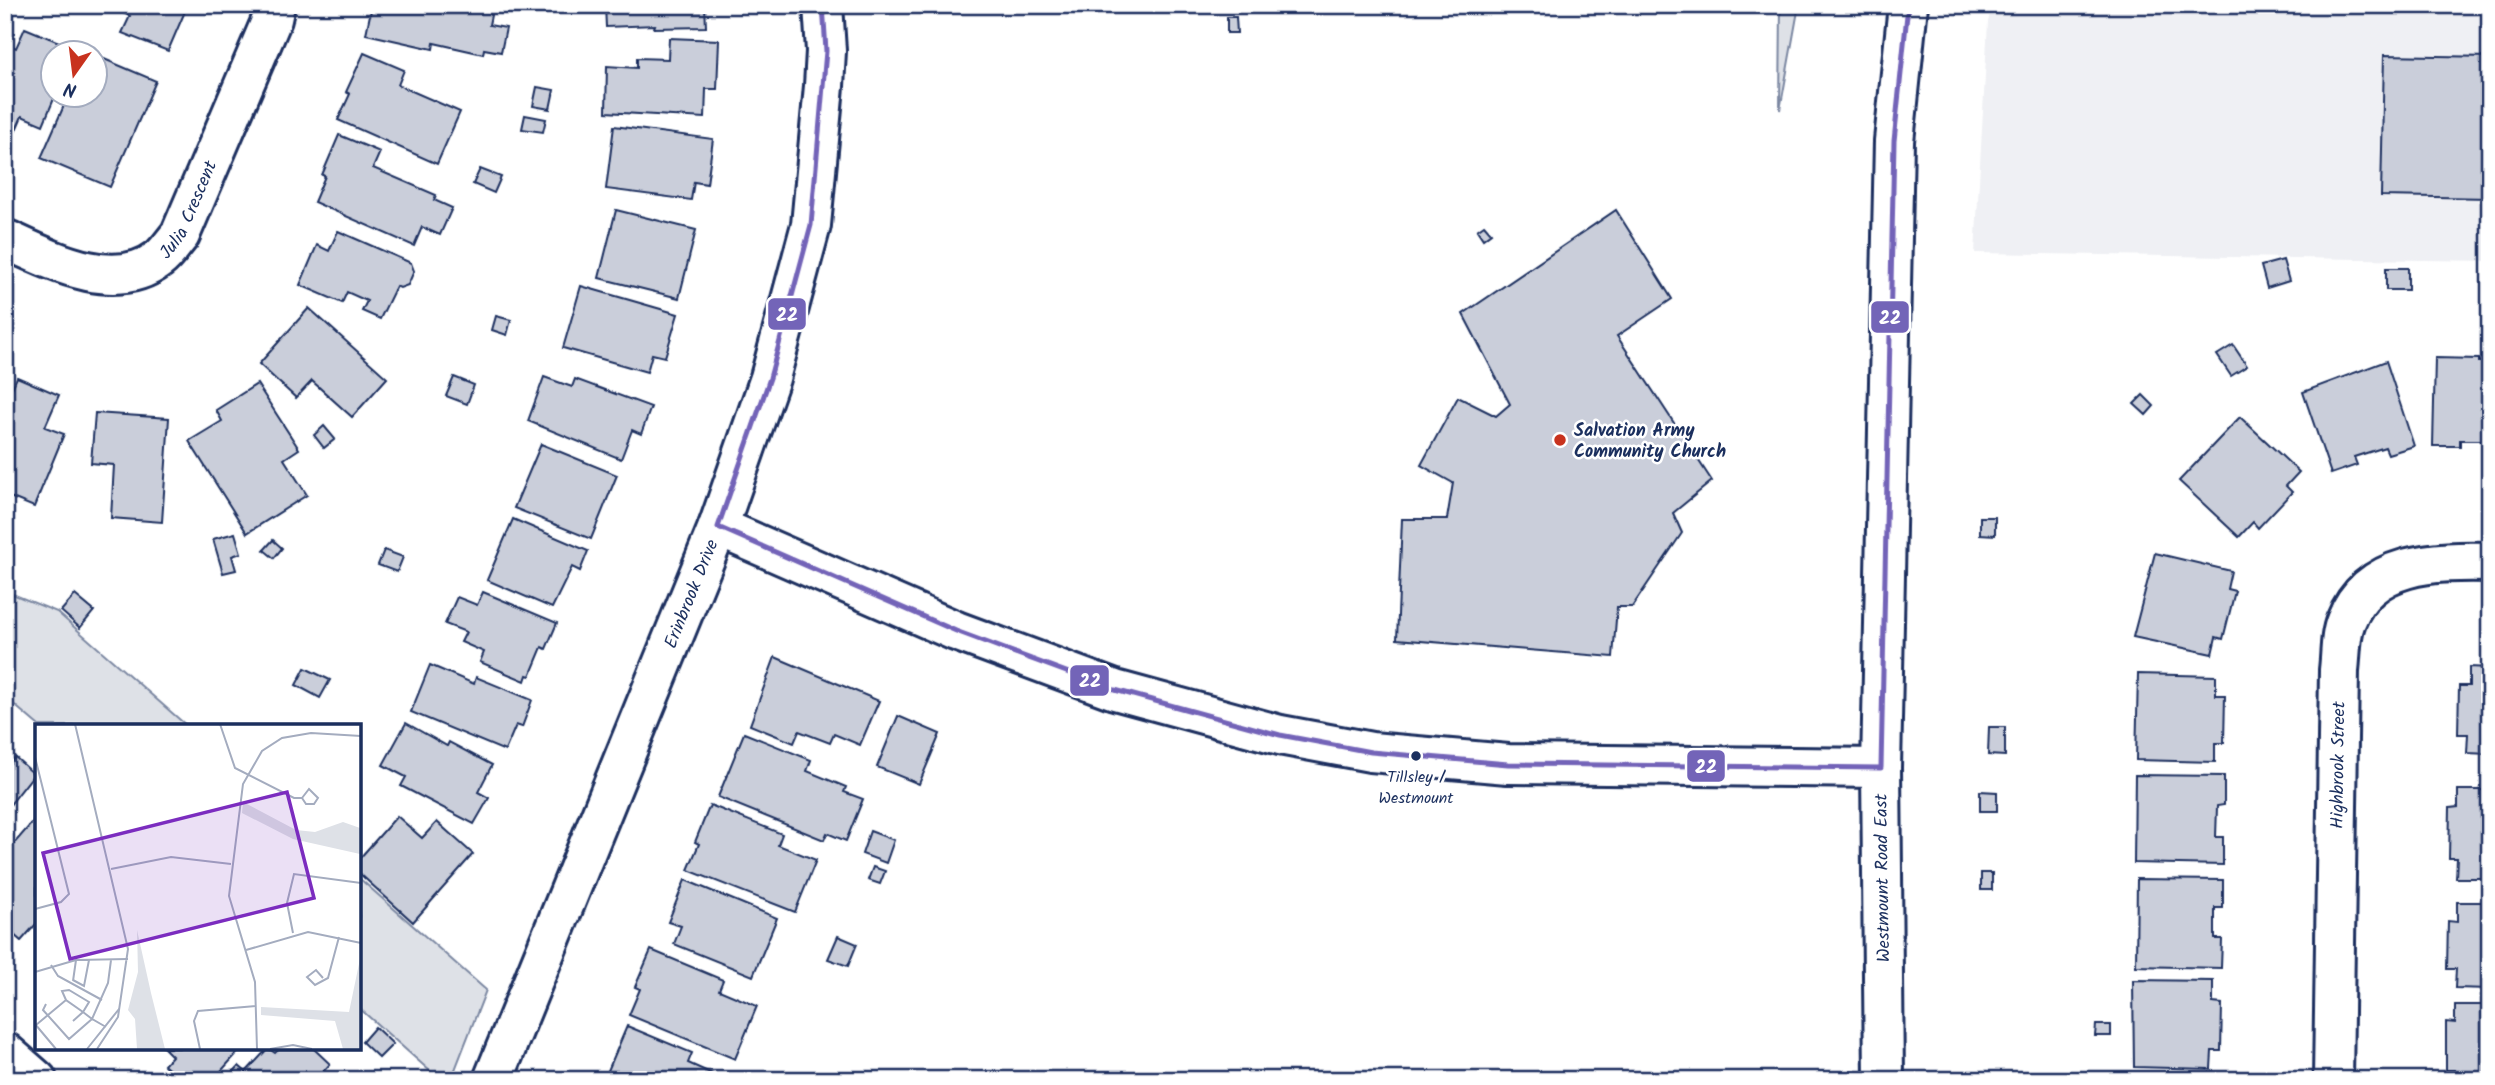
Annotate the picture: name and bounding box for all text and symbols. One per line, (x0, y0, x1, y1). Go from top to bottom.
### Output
north arrow (38, 38, 108, 108)
text: N (61, 73, 80, 105)
street label: Julia Crescent (153, 156, 226, 267)
line badge: 22 (767, 297, 807, 331)
line badge: 22 (1870, 300, 1910, 334)
text: 22 (776, 301, 798, 331)
text: 22 (1879, 304, 1901, 334)
place label: Salvation Army Community Church (1574, 417, 1726, 467)
marker: Salvation Army Community Church (1552, 432, 1568, 448)
street label: Erinbrook Drive (657, 535, 727, 653)
line badge: 22 (1069, 664, 1110, 697)
text: 22 (1079, 667, 1101, 697)
street label: Highbrook Street (2324, 700, 2355, 829)
inset map (35, 724, 360, 1050)
marker: Tillsley / Westmount (1409, 749, 1423, 763)
line badge: 22 (1686, 749, 1726, 783)
text: 22 (1695, 753, 1717, 783)
place label: Tillsley / Westmount (1378, 765, 1454, 811)
street label: Westmount Road East (1868, 792, 1899, 963)

